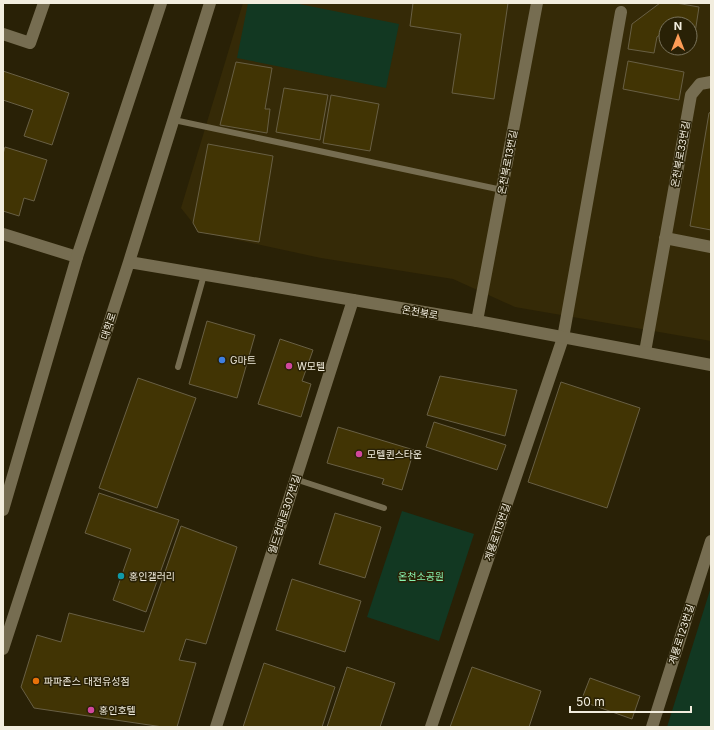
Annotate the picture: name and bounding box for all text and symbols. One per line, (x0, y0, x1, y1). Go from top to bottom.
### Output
north arrow (658, 16, 698, 56)
text: N (674, 19, 682, 33)
street label: 온천북로33번길 (668, 120, 692, 188)
street label: 온천북로13번길 (495, 129, 519, 195)
street label: 온천북로 (401, 303, 439, 321)
street label: 대학로 (98, 311, 118, 341)
place label: G마트 (230, 354, 256, 366)
marker: G마트 (217, 355, 227, 365)
place label: W모텔 (297, 360, 325, 372)
marker: W모텔 (284, 361, 294, 371)
place label: 모텔퀸스타운 (367, 448, 422, 460)
marker: 모텔퀸스타운 (354, 449, 364, 459)
street label: 월드컵대로307번길 (266, 473, 302, 555)
street label: 계룡로113번길 (482, 502, 512, 562)
place label: 홍인갤러리 (129, 570, 175, 582)
park label: 온천소공원 (398, 570, 444, 582)
marker: 홍인갤러리 (116, 571, 126, 581)
street label: 계룡로123번길 (666, 602, 696, 666)
place label: 파파존스 대전유성점 (44, 675, 130, 687)
marker: 파파존스 대전유성점 (31, 676, 41, 686)
scale bar (570, 688, 691, 714)
text: 50 m (576, 694, 605, 709)
place label: 홍인호텔 (99, 704, 136, 716)
marker: 홍인호텔 (86, 705, 96, 715)

